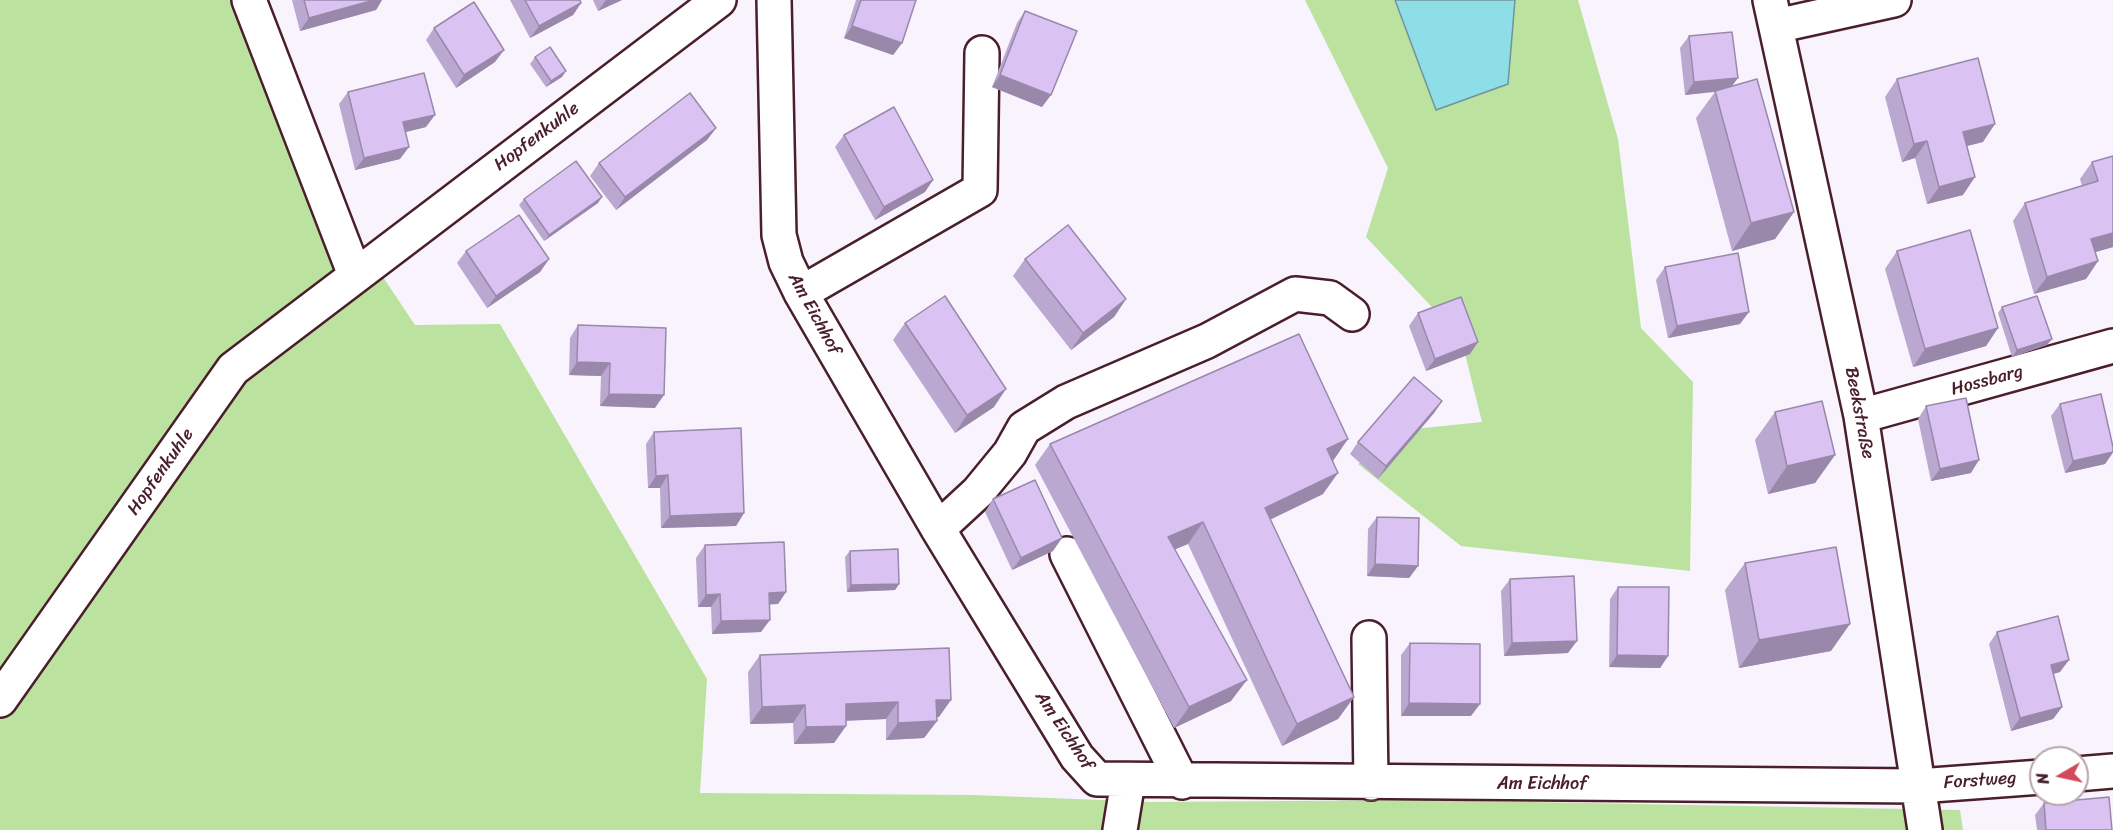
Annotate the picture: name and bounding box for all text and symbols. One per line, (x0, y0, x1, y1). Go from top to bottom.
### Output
street label: Hopfenkuhle (490, 98, 584, 176)
street label: Am Eichhof (783, 269, 845, 359)
street label: Hossbarg (1949, 361, 2025, 401)
street label: Beekstraße (1840, 365, 1878, 461)
street label: Hopfenkuhle (123, 424, 199, 520)
street label: Am Eichhof (1030, 688, 1098, 774)
north arrow (2029, 746, 2089, 806)
street label: Forstweg (1943, 768, 2017, 794)
text: N (2028, 771, 2058, 786)
street label: Am Eichhof (1497, 773, 1587, 795)

